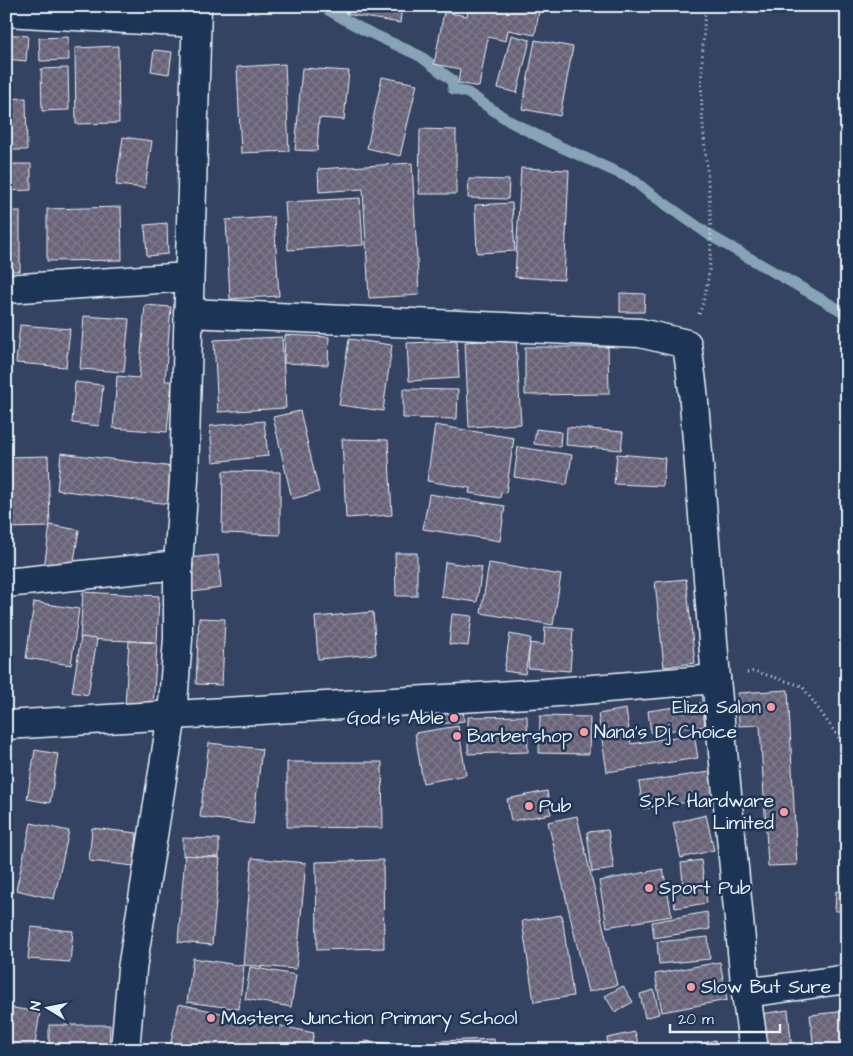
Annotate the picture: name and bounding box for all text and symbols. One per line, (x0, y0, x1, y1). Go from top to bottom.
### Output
place label: Eliza Salon (672, 694, 761, 721)
marker: Eliza Salon (765, 701, 777, 713)
place label: God Is Able (347, 705, 444, 732)
marker: God Is Able (448, 712, 460, 724)
place label: Nana's Dj Choice (594, 719, 737, 746)
place label: Barbershop (467, 723, 573, 750)
marker: Nana's Dj Choice (578, 726, 590, 738)
marker: Barbershop (451, 730, 463, 742)
place label: S.p.k Hardware Limited (639, 788, 774, 837)
place label: Pub (539, 793, 572, 820)
marker: Pub (523, 800, 535, 812)
marker: S.p.k Hardware Limited (778, 806, 790, 818)
place label: Sport Pub (659, 875, 751, 902)
marker: Sport Pub (643, 882, 655, 894)
place label: Slow But Sure (701, 974, 831, 1001)
marker: Slow But Sure (685, 981, 697, 993)
north arrow (22, 984, 72, 1034)
text: N (26, 1000, 47, 1012)
scale bar (670, 1001, 780, 1033)
place label: Masters Junction Primary School (221, 1005, 518, 1033)
text: 20 m (678, 1009, 714, 1030)
marker: Masters Junction Primary School (205, 1012, 217, 1024)

